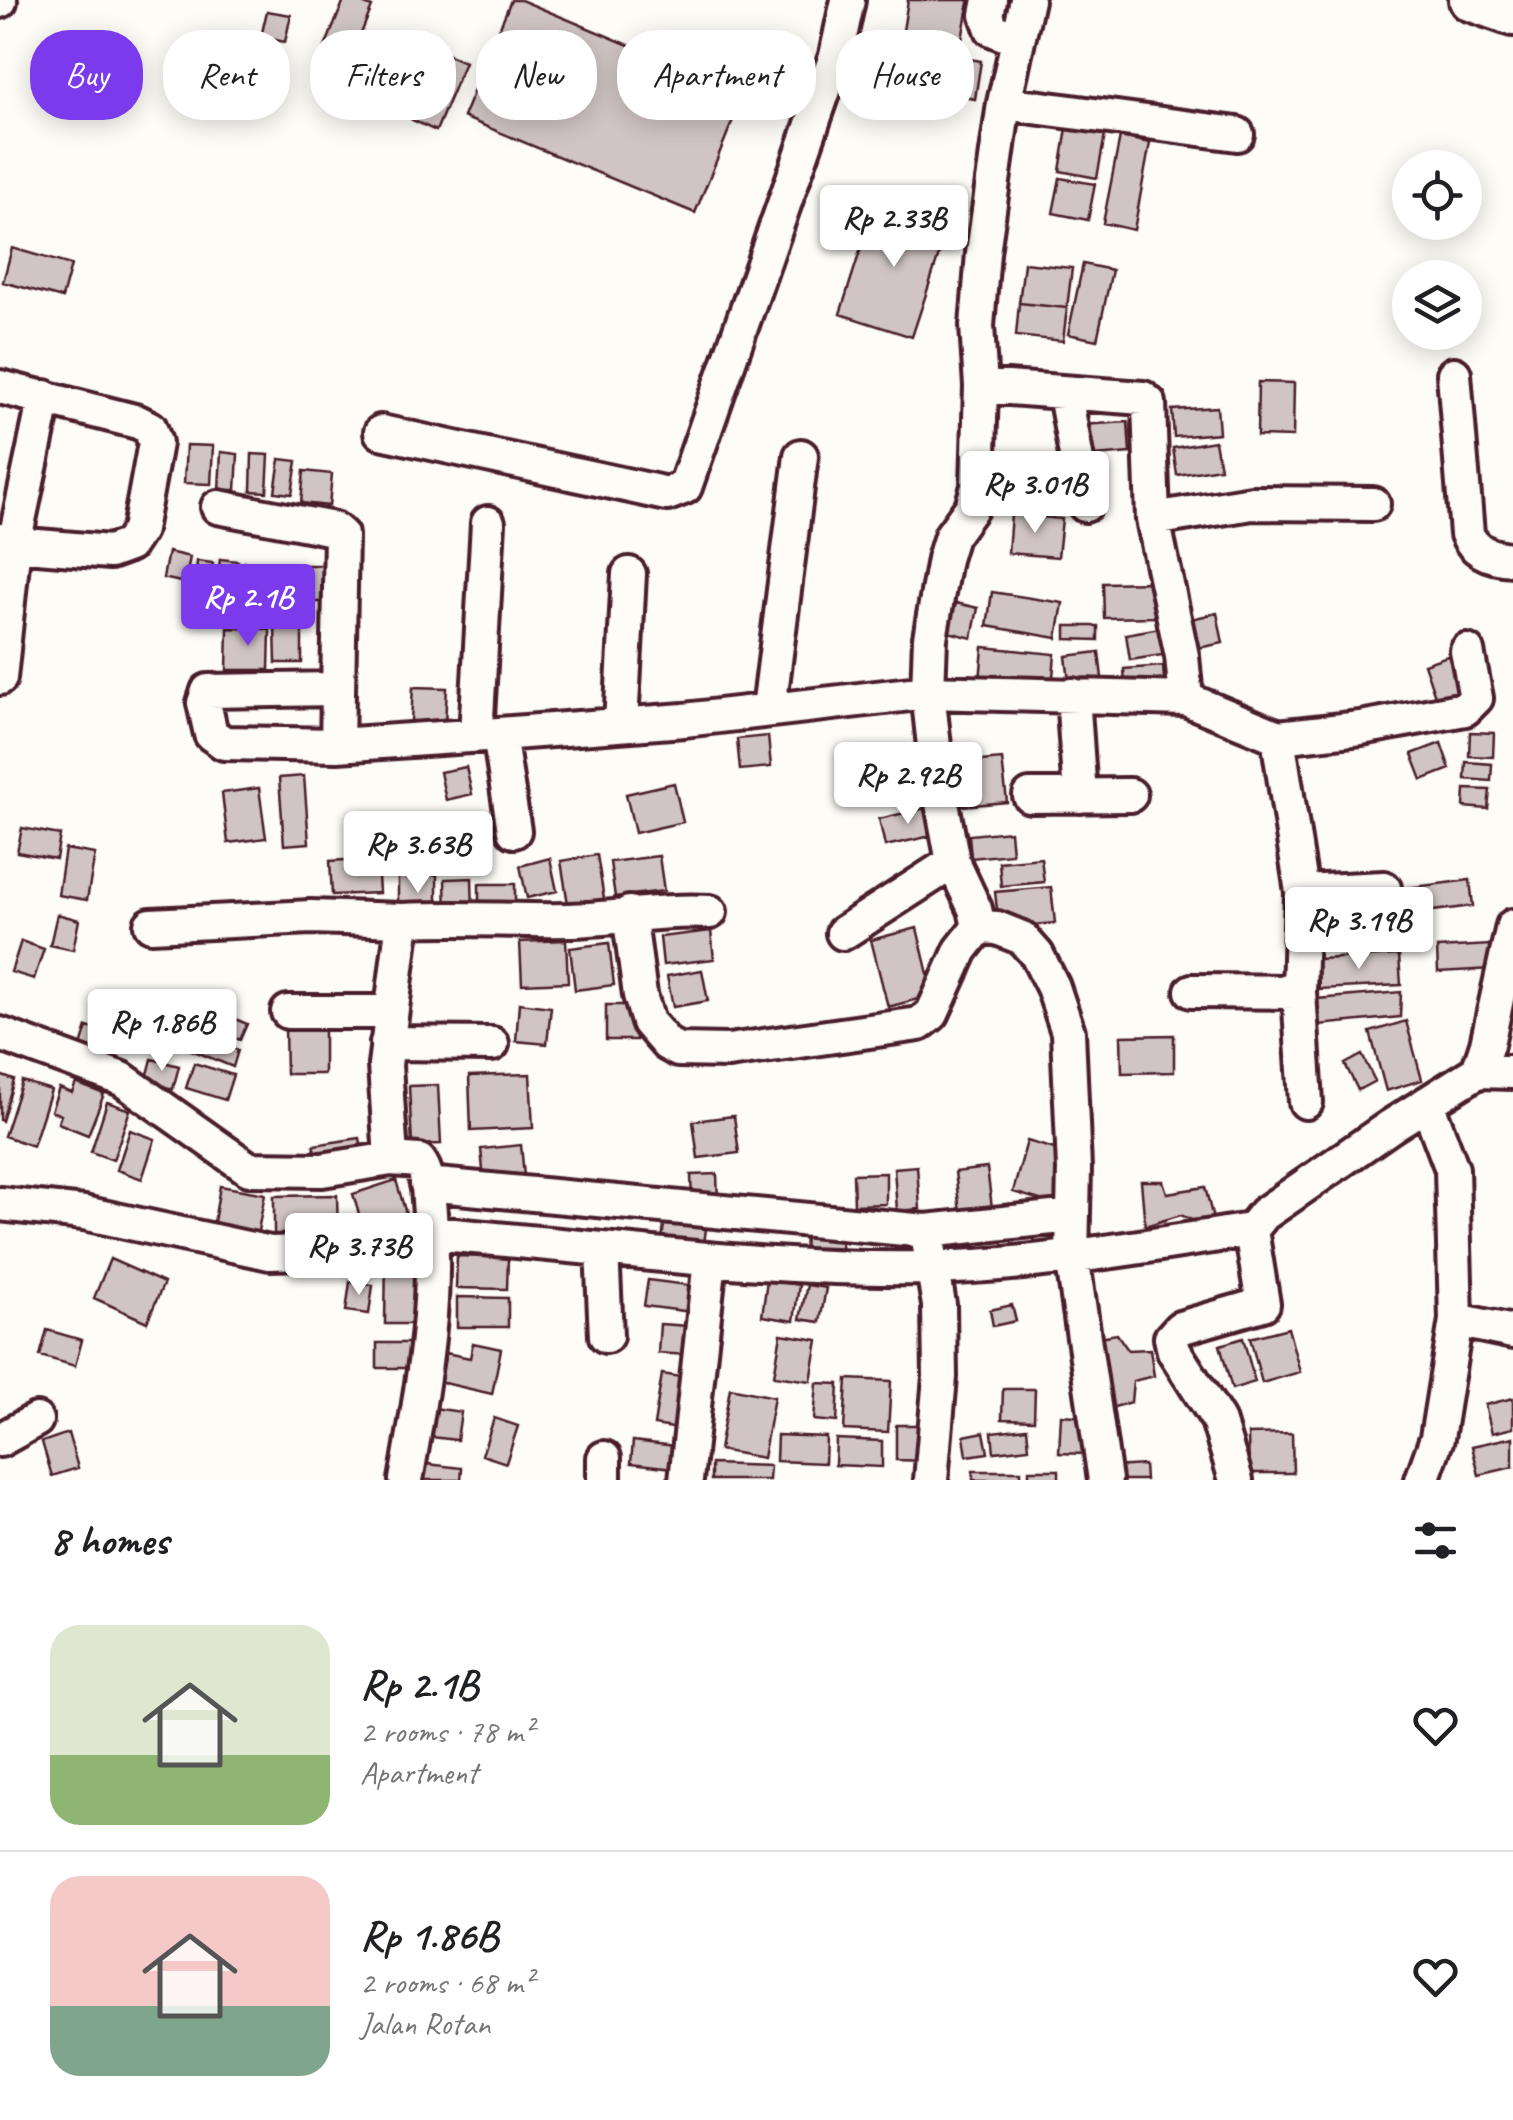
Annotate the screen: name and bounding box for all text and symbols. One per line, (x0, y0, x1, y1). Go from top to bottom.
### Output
chip: Buy (30, 30, 143, 120)
chip: Rent (163, 30, 290, 120)
chip: Filters (310, 30, 456, 120)
chip: New (476, 30, 597, 120)
chip: Apartment (617, 30, 816, 120)
chip: House (836, 30, 974, 120)
map controls (1392, 150, 1482, 350)
button: locate (1392, 150, 1482, 240)
pin: Rp 2.33B (791, 185, 997, 270)
text: Rp 2.33B (842, 197, 946, 238)
button: layers (1392, 260, 1482, 350)
pin: Rp 3.01B (932, 451, 1138, 536)
text: Rp 3.01B (983, 463, 1087, 504)
pin: Rp 2.1B (156, 564, 340, 649)
text: Rp 2.1B (203, 576, 293, 617)
pin: Rp 2.92B (805, 742, 1011, 827)
text: Rp 2.92B (856, 754, 960, 795)
pin: Rp 3.63B (315, 811, 521, 896)
text: Rp 3.63B (366, 823, 470, 864)
pin: Rp 3.19B (1256, 887, 1462, 972)
text: Rp 3.19B (1307, 899, 1411, 940)
pin: Rp 1.86B (59, 989, 265, 1074)
text: Rp 1.86B (110, 1001, 214, 1042)
pin: Rp 3.73B (256, 1213, 462, 1298)
text: Rp 3.73B (307, 1225, 411, 1266)
icon: filters (1408, 1513, 1463, 1568)
text: 8 homes (50, 1514, 169, 1567)
text: Rp 2.1B (360, 1658, 478, 1711)
icon: home (130, 1665, 250, 1785)
icon: heart (1408, 1698, 1463, 1753)
text: 2 rooms · 78 m² (360, 1711, 533, 1752)
text: Apartment (360, 1752, 478, 1793)
text: Rp 1.86B (360, 1909, 498, 1962)
icon: home (130, 1916, 250, 2036)
icon: heart (1408, 1949, 1463, 2004)
text: 2 rooms · 68 m² (360, 1962, 533, 2003)
text: Jalan Rotan (360, 2003, 490, 2044)

